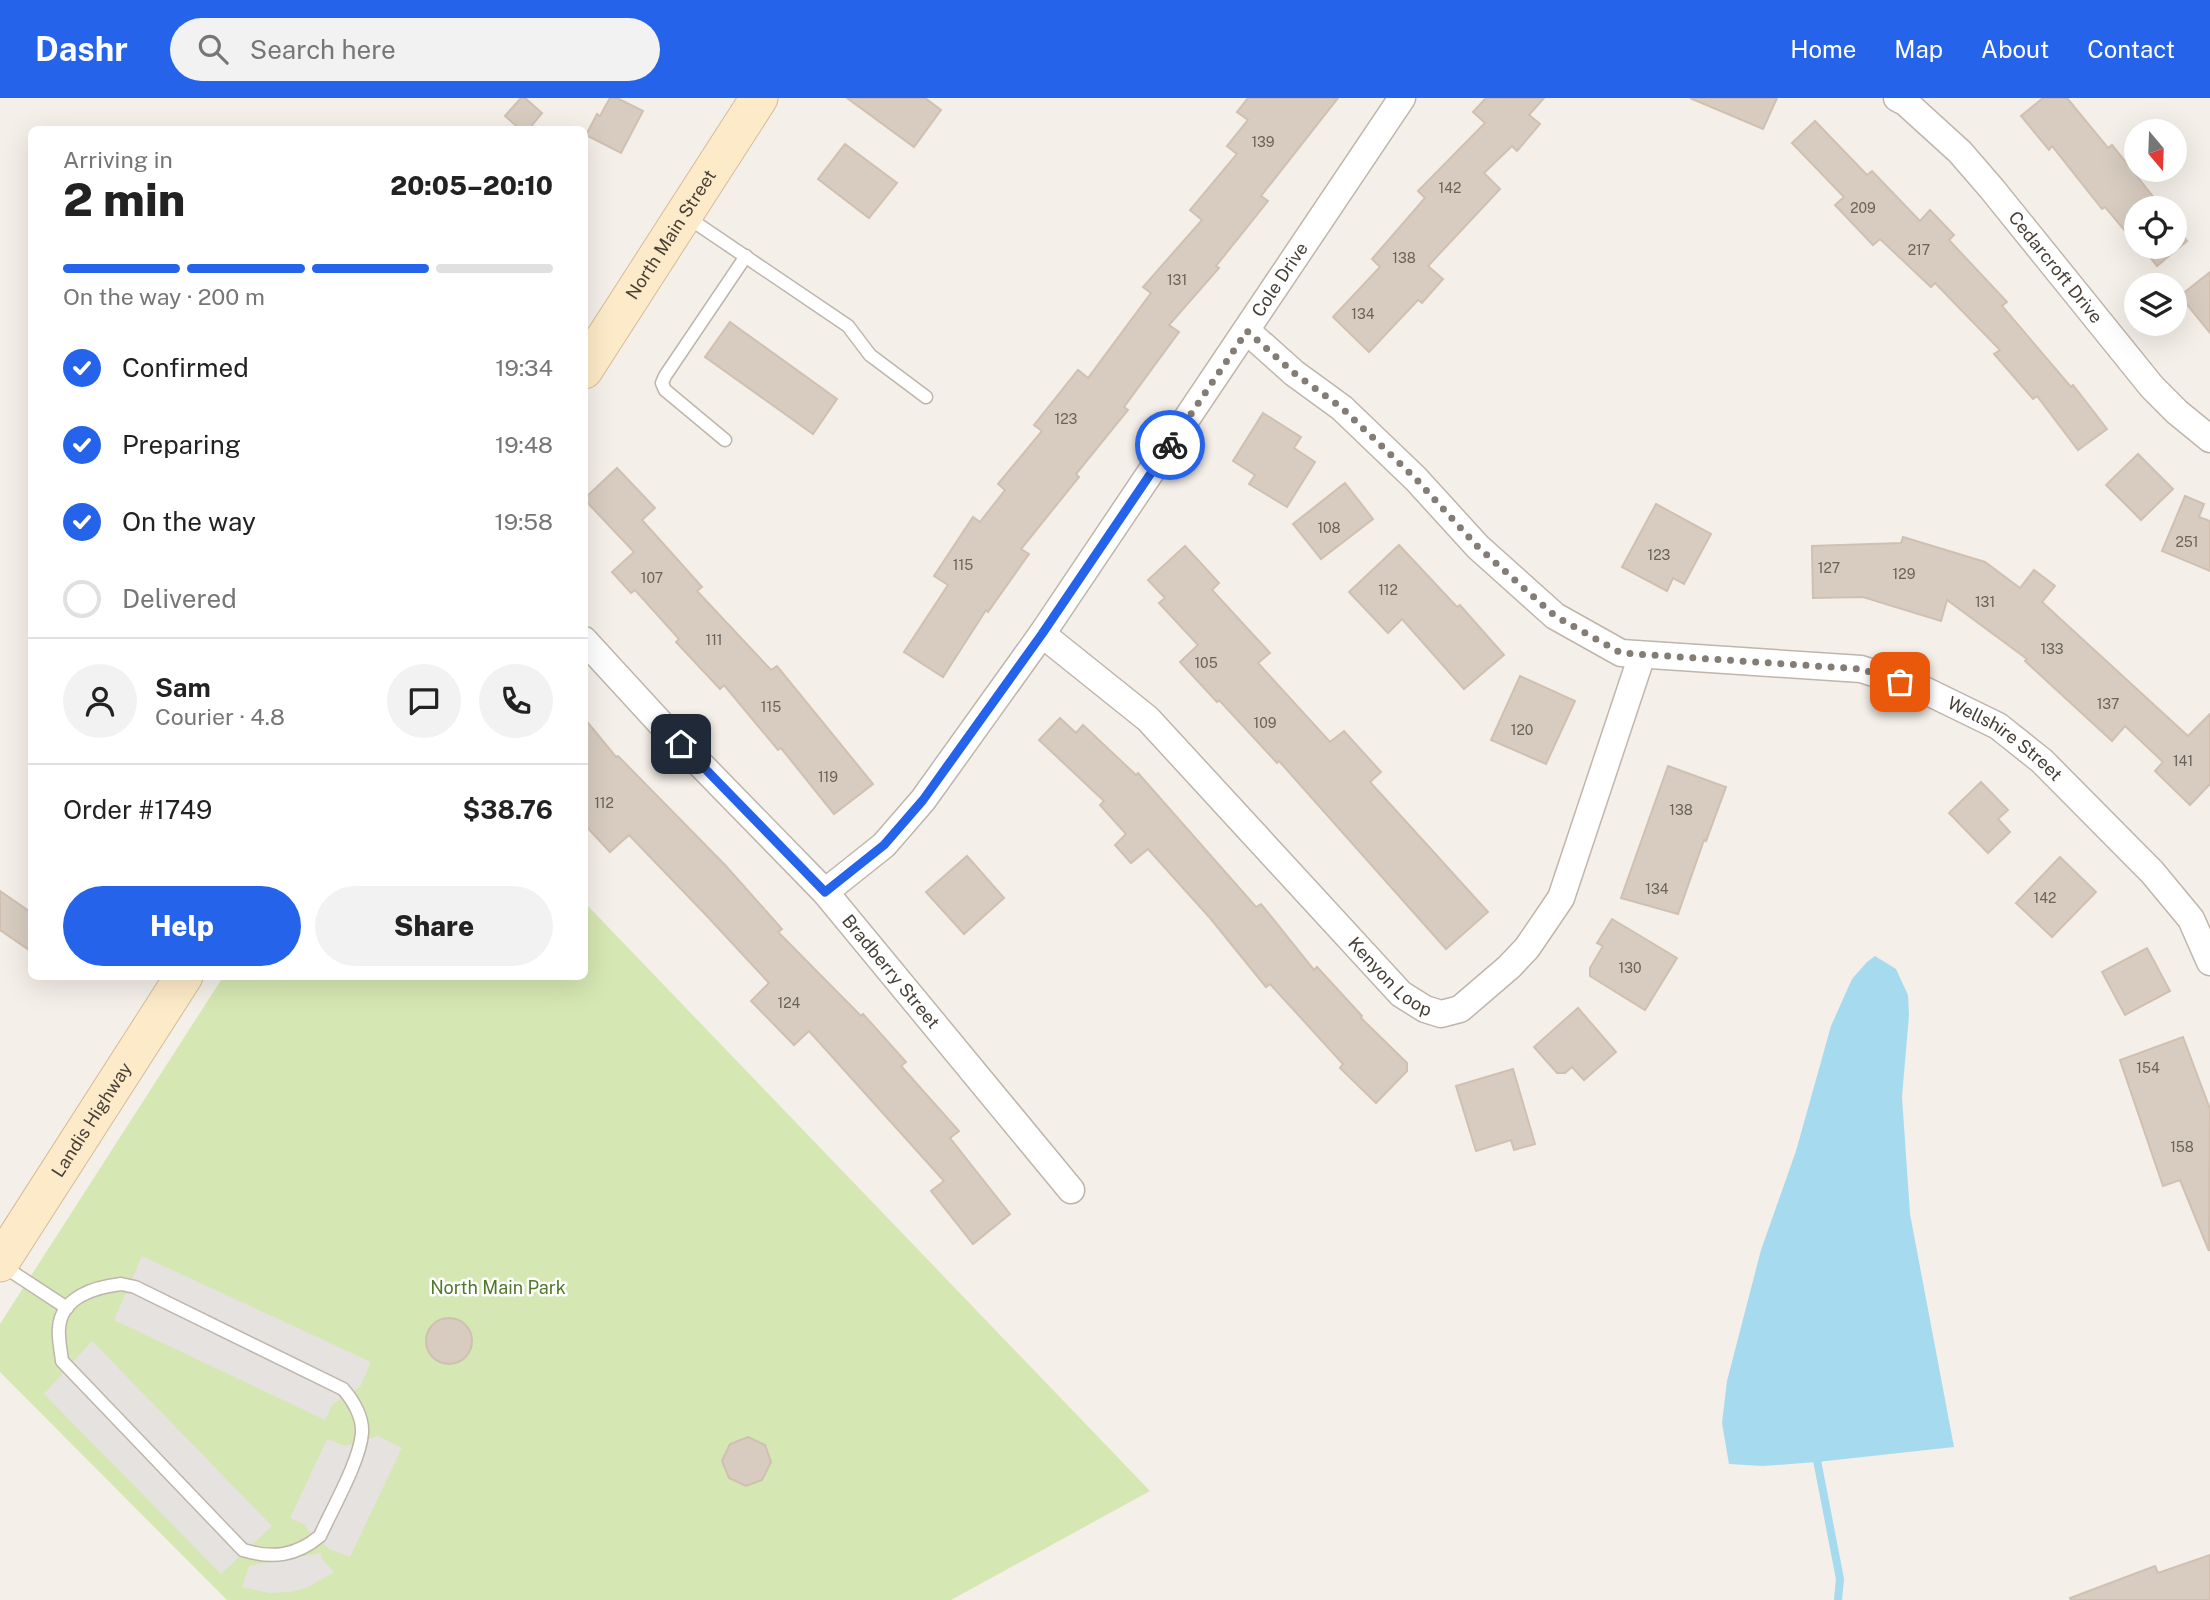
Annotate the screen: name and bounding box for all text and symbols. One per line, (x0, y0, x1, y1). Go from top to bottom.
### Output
search box (170, 18, 660, 81)
text: Dashr (35, 30, 128, 68)
icon: search (194, 30, 232, 68)
text: Search here (250, 34, 396, 65)
text: Home (1790, 35, 1856, 63)
text: Map (1894, 35, 1943, 63)
text: About (1981, 35, 2049, 63)
text: Contact (2087, 35, 2175, 63)
north arrow (2124, 119, 2188, 182)
map controls (2124, 119, 2187, 336)
house number: 139 (1251, 134, 1275, 150)
text: Arriving in (63, 146, 173, 173)
street label: North Main Street (621, 166, 720, 303)
text: 20:05–20:10 (390, 170, 553, 201)
text: 2 min (63, 172, 185, 226)
house number: 142 (1439, 180, 1461, 196)
button: locate (2124, 196, 2187, 259)
house number: 209 (1850, 200, 1876, 216)
street label: Cedarcroft Drive (2004, 207, 2107, 327)
street label: Cole Drive (1247, 238, 1312, 321)
house number: 217 (1908, 242, 1930, 258)
house number: 138 (1392, 250, 1416, 266)
house number: 131 (1167, 272, 1187, 288)
button: layers (2124, 273, 2187, 336)
text: On the way · 200 m (63, 283, 265, 310)
house number: 134 (1351, 306, 1375, 322)
icon: check (63, 349, 101, 387)
text: Confirmed (122, 352, 249, 383)
text: 19:34 (495, 354, 553, 381)
courier (1135, 410, 1205, 480)
house number: 123 (1055, 411, 1078, 427)
icon: check (63, 426, 101, 464)
icon: bike (1151, 426, 1189, 464)
text: Preparing (122, 429, 241, 460)
text: 19:48 (495, 431, 553, 458)
icon: check (63, 503, 101, 541)
text: On the way (122, 506, 256, 537)
text: 19:58 (494, 508, 553, 535)
house number: 108 (1317, 520, 1341, 536)
house number: 251 (2175, 534, 2199, 550)
house number: 123 (1648, 547, 1671, 563)
house number: 115 (953, 557, 973, 573)
house number: 127 (1818, 560, 1840, 576)
house number: 129 (1893, 566, 1916, 582)
house number: 107 (641, 570, 663, 586)
house number: 112 (1378, 582, 1398, 598)
text: Delivered (122, 583, 237, 614)
house number: 131 (1975, 594, 1995, 610)
house number: 111 (705, 632, 723, 648)
house number: 133 (2040, 641, 2064, 657)
pin (1870, 652, 1930, 712)
house number: 105 (1194, 655, 1218, 671)
icon: bag (1881, 663, 1919, 701)
button: person (63, 664, 137, 738)
button: chat (387, 664, 461, 738)
button: phone (479, 664, 553, 738)
text: Sam (155, 672, 211, 703)
street label: Wellshire Street (1944, 692, 2067, 785)
house number: 137 (2097, 696, 2119, 712)
house number: 115 (761, 699, 781, 715)
text: Courier · 4.8 (155, 703, 285, 730)
pin (651, 714, 711, 774)
house number: 109 (1254, 715, 1277, 731)
house number: 120 (1511, 722, 1533, 738)
icon: home (662, 725, 700, 763)
house number: 141 (2173, 753, 2193, 769)
house number: 119 (818, 769, 838, 785)
text: Order #1749 (63, 794, 212, 825)
text: $38.76 (463, 794, 553, 825)
house number: 112 (594, 795, 614, 811)
house number: 138 (1669, 802, 1693, 818)
house number: 134 (1645, 881, 1669, 897)
button: Help (63, 886, 301, 966)
button: Share (315, 886, 553, 966)
house number: 142 (2034, 890, 2056, 906)
street label: Bradberry Street (838, 910, 944, 1033)
street label: Kenyon Loop (1344, 933, 1434, 1020)
house number: 130 (1619, 960, 1642, 976)
house number: 124 (778, 995, 801, 1011)
street label: Landis Highway (47, 1058, 136, 1181)
house number: 154 (2136, 1060, 2160, 1076)
house number: 158 (2170, 1139, 2194, 1155)
park label: North Main Park (430, 1277, 566, 1298)

